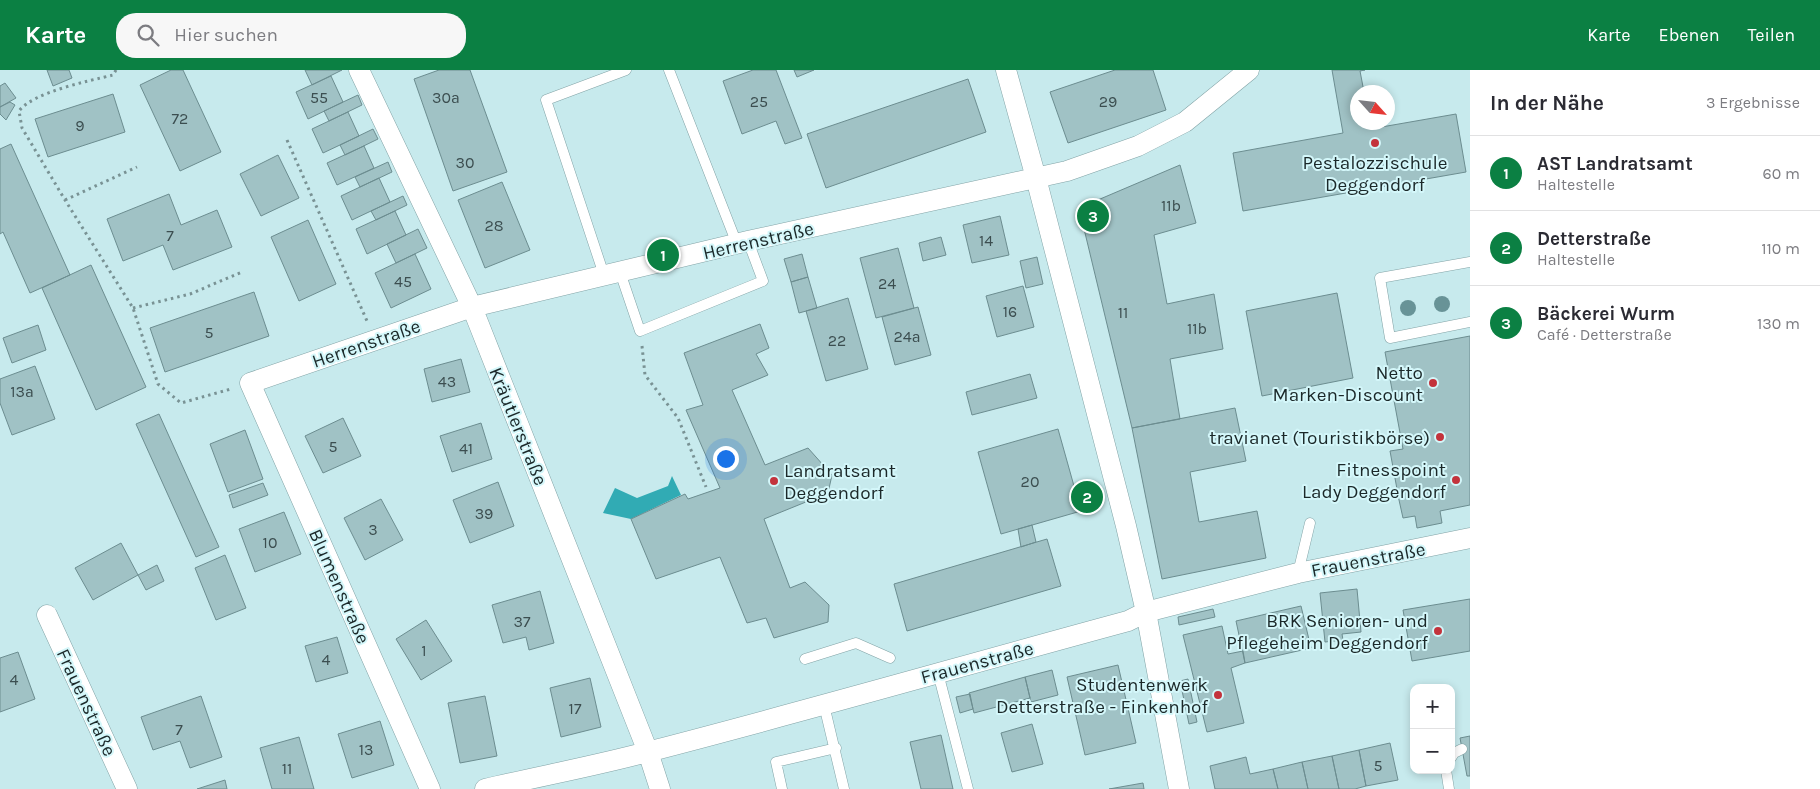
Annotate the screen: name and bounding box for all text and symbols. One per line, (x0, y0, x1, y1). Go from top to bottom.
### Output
search box (116, 13, 466, 58)
text: Karte (25, 21, 86, 49)
icon: search (134, 21, 162, 49)
text: Hier suchen (174, 24, 278, 46)
text: Karte (1587, 24, 1631, 46)
text: Ebenen (1659, 24, 1720, 46)
text: Teilen (1748, 24, 1795, 46)
north arrow (1350, 85, 1395, 130)
house number: 55 (310, 88, 328, 107)
house number: 30a (432, 88, 460, 107)
text: In der Nähe (1490, 91, 1604, 115)
house number: 25 (750, 92, 768, 111)
house number: 29 (1099, 92, 1117, 111)
text: 3 Ergebnisse (1706, 93, 1800, 112)
house number: 72 (172, 109, 188, 128)
house number: 9 (75, 116, 85, 135)
marker: Pestalozzischule Deggendorf (1369, 137, 1381, 149)
place label: Pestalozzischule Deggendorf (1302, 152, 1448, 196)
house number: 30 (456, 153, 474, 172)
text: AST Landratsamt (1537, 153, 1693, 175)
text: 1 (1503, 164, 1509, 183)
text: 60 m (1763, 164, 1800, 183)
text: Haltestelle (1537, 175, 1615, 194)
house number: 11b (1161, 196, 1181, 215)
pin: 3 (1077, 197, 1109, 235)
house number: 28 (484, 216, 504, 235)
street label: Herrenstraße (701, 218, 816, 264)
house number: 7 (166, 226, 174, 245)
text: Detterstraße (1537, 228, 1651, 250)
house number: 14 (979, 231, 993, 250)
pin: 1 (647, 236, 679, 274)
text: 2 (1501, 239, 1511, 258)
text: 110 m (1761, 239, 1800, 258)
text: Haltestelle (1537, 250, 1615, 269)
house number: 45 (394, 272, 412, 291)
house number: 24 (878, 274, 896, 293)
house number: 16 (1003, 302, 1017, 321)
house number: 11 (1118, 303, 1128, 322)
text: Bäckerei Wurm (1537, 303, 1675, 325)
text: 3 (1501, 314, 1511, 333)
text: 130 m (1757, 314, 1800, 333)
street label: Herrenstraße (309, 315, 423, 373)
house number: 11b (1187, 319, 1207, 338)
house number: 5 (204, 323, 214, 342)
text: Café · Detterstraße (1537, 325, 1672, 344)
house number: 24a (893, 327, 921, 346)
house number: 22 (828, 331, 846, 350)
place label: Netto Marken-Discount (1273, 362, 1423, 406)
street label: Kräutlerstraße (484, 364, 552, 489)
house number: 43 (438, 372, 456, 391)
marker: Netto Marken-Discount (1427, 377, 1439, 389)
house number: 13a (10, 382, 34, 401)
place label: travianet (Touristikbörse) (1209, 427, 1430, 449)
marker: travianet (Touristikbörse) (1434, 431, 1446, 443)
house number: 5 (328, 437, 338, 456)
house number: 41 (459, 439, 473, 458)
your location (713, 446, 739, 472)
place label: Fitnesspoint Lady Deggendorf (1302, 459, 1446, 503)
place label: Landratsamt Deggendorf (784, 460, 896, 504)
house number: 20 (1021, 472, 1039, 491)
marker: Fitnesspoint Lady Deggendorf (1450, 474, 1462, 486)
marker: Landratsamt Deggendorf (768, 475, 780, 487)
pin: 2 (1071, 478, 1103, 516)
house number: 39 (475, 504, 493, 523)
house number: 3 (368, 520, 378, 539)
street label: Blumenstraße (304, 526, 374, 647)
house number: 10 (263, 533, 277, 552)
street label: Frauenstraße (1309, 538, 1427, 582)
place label: BRK Senioren- und Pflegeheim Deggendorf (1226, 610, 1428, 654)
house number: 37 (514, 612, 531, 631)
marker: BRK Senioren- und Pflegeheim Deggendorf (1432, 625, 1444, 637)
street label: Frauenstraße (918, 637, 1036, 689)
house number: 1 (421, 641, 427, 660)
street label: Frauenstraße (52, 645, 121, 760)
house number: 4 (322, 650, 331, 669)
house number: 4 (10, 670, 19, 689)
place label: Studentenwerk Detterstraße - Finkenhof (996, 674, 1208, 718)
map controls (1410, 684, 1455, 774)
button: + (1410, 684, 1455, 729)
marker: Studentenwerk Detterstraße - Finkenhof (1212, 689, 1224, 701)
house number: 17 (569, 699, 582, 718)
house number: 7 (175, 720, 183, 739)
button: − (1410, 729, 1455, 774)
house number: 13 (359, 740, 373, 759)
house number: 5 (1373, 756, 1383, 775)
house number: 11 (282, 759, 292, 778)

